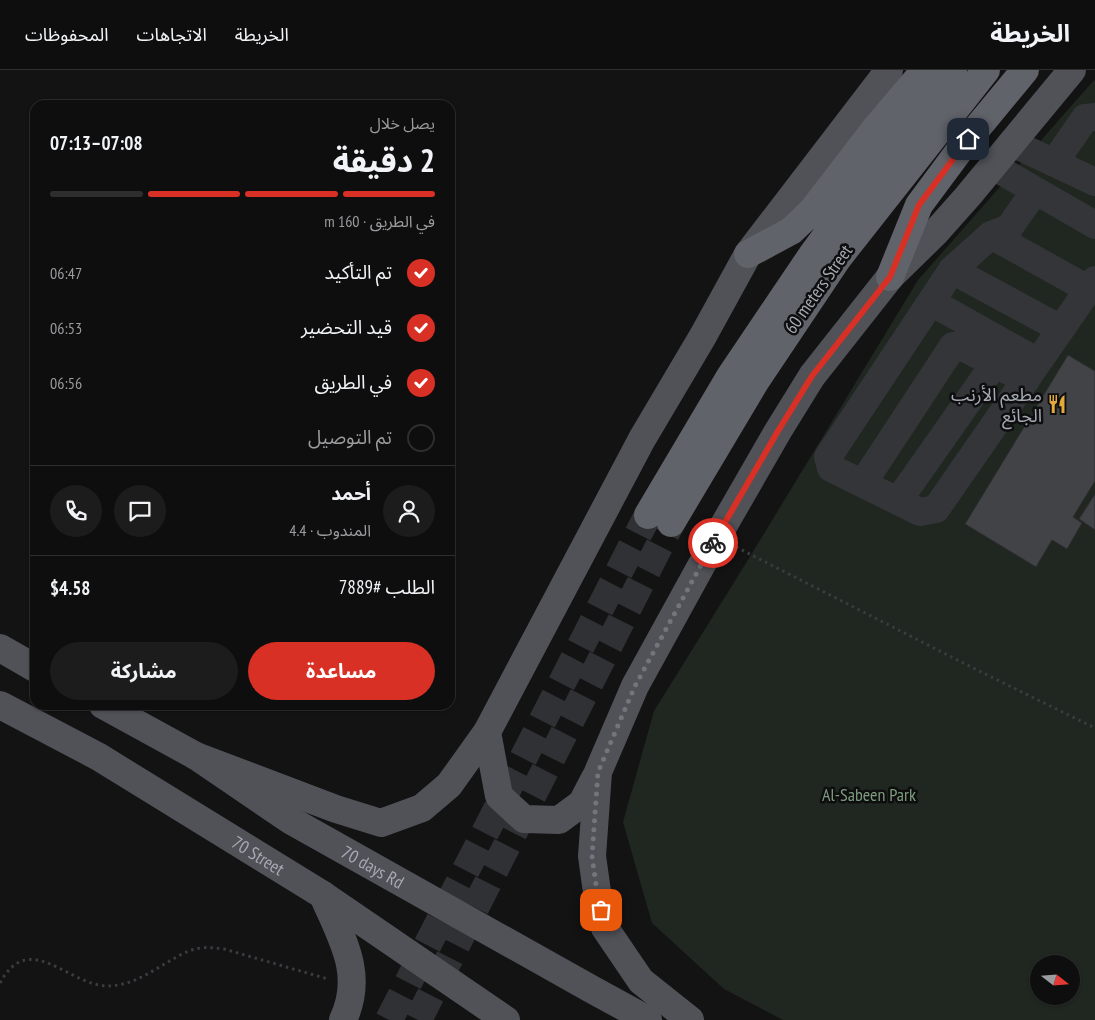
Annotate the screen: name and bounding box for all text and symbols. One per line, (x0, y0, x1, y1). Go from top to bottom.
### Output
text: الخريطة (990, 18, 1070, 49)
text: المحفوظات (25, 23, 109, 46)
text: الاتجاهات (137, 23, 207, 46)
text: الخريطة (235, 23, 289, 46)
text: يصل خلال (370, 113, 435, 133)
pin (947, 118, 989, 160)
icon: home (954, 125, 982, 153)
text: 07:08–07:13 (50, 131, 143, 155)
text: 2 دقيقة (333, 139, 435, 181)
text: في الطريق · 160 m (324, 211, 435, 231)
street label: 60 meters Street (779, 240, 857, 338)
icon: check (407, 259, 435, 287)
text: تم التأكيد (325, 260, 392, 284)
text: 06:47 (50, 263, 82, 283)
icon: check (407, 314, 435, 342)
text: قيد التحضير (301, 315, 392, 339)
text: 06:53 (50, 318, 82, 338)
icon: check (407, 369, 435, 397)
text: في الطريق (315, 370, 392, 394)
text: 06:56 (50, 373, 82, 393)
place label: مطعم الأرنب الجائع (951, 383, 1042, 430)
restaurant icon: مطعم الأرنب الجائع (1046, 393, 1068, 415)
text: تم التوصيل (308, 425, 392, 449)
text: أحمد (331, 481, 371, 505)
button: phone (50, 485, 102, 537)
button: chat (114, 485, 166, 537)
button: person (383, 485, 435, 537)
courier (688, 518, 738, 568)
text: المندوب · 4.4 (289, 520, 371, 540)
icon: bike (699, 529, 727, 557)
text: الطلب #7889 (339, 575, 435, 599)
text: $4.58 (50, 576, 90, 600)
button: مشاركة (50, 642, 238, 700)
button: مساعدة (248, 642, 435, 700)
park label: Al-Sabeen Park (822, 783, 916, 806)
street label: 70 Street (228, 830, 289, 880)
street label: 70 days Rd (338, 840, 408, 893)
pin (580, 889, 622, 931)
icon: bag (587, 896, 615, 924)
north arrow (1030, 955, 1080, 1005)
map controls (1030, 955, 1080, 1005)

